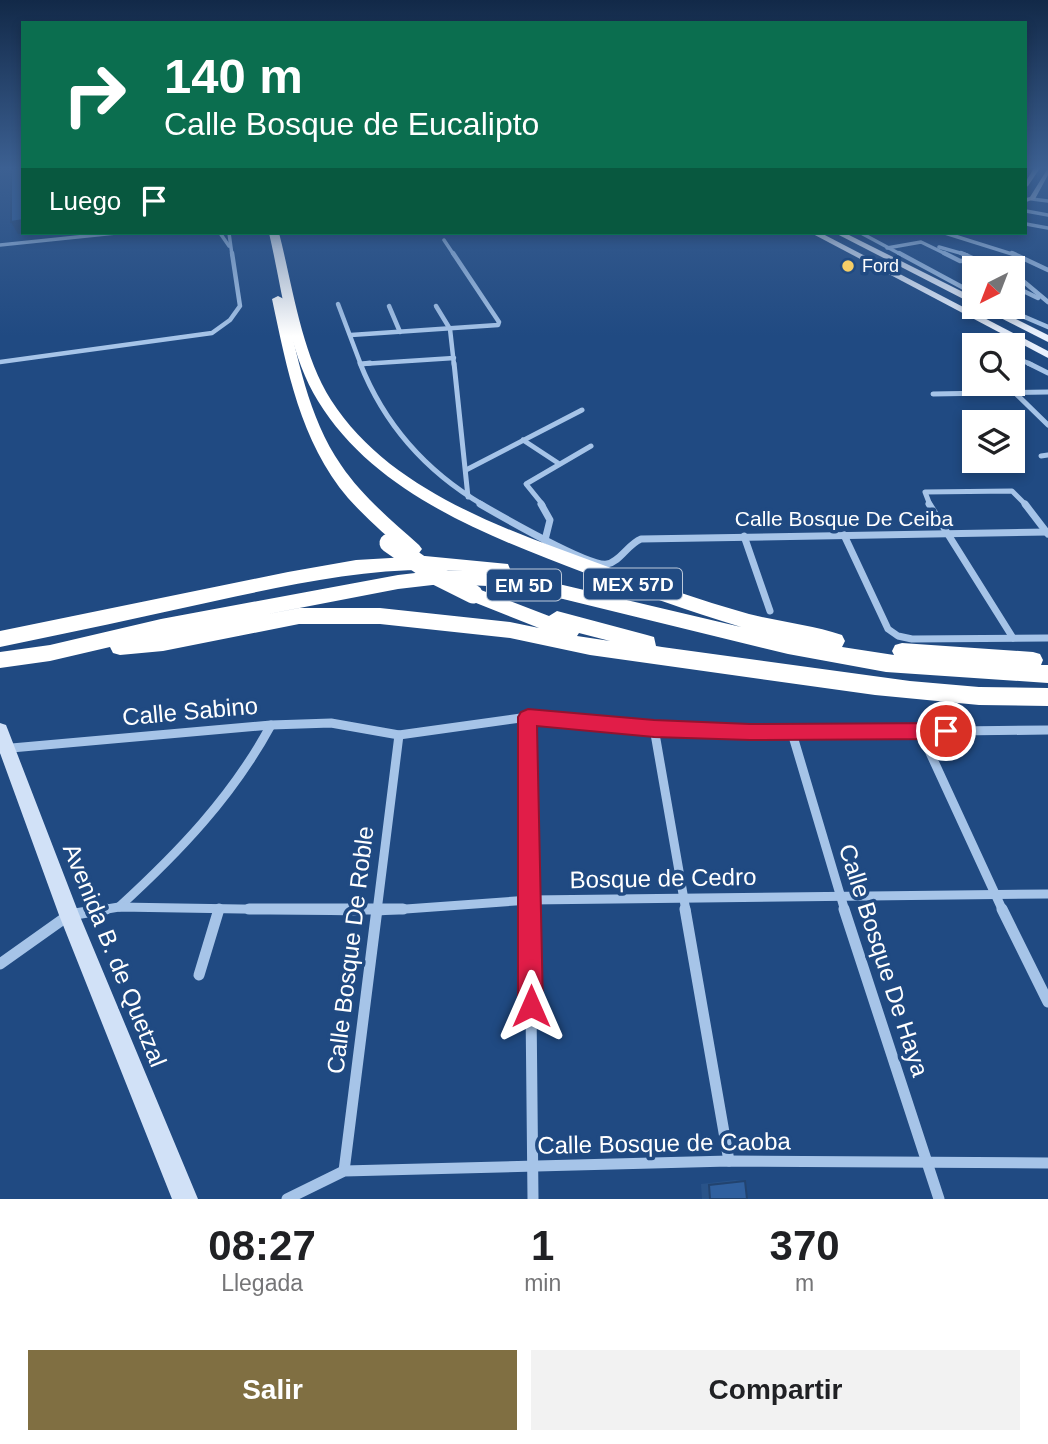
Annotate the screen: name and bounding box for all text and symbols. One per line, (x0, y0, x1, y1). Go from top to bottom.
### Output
icon: right (49, 49, 140, 140)
text: 140 m (164, 49, 303, 103)
text: Calle Bosque de Eucalipto (164, 106, 539, 142)
icon: arrive (135, 182, 173, 220)
text: Luego (49, 186, 121, 216)
place label: Ford (862, 256, 899, 276)
north arrow (962, 256, 1026, 318)
map controls (962, 256, 1025, 473)
marker: Ford (840, 258, 856, 274)
button: search (962, 333, 1025, 396)
button: layers (962, 410, 1025, 473)
street label: Calle Bosque De Ceiba (735, 507, 953, 530)
road number: MEX 57D (584, 568, 682, 600)
road number: EM 5D (487, 570, 561, 600)
street label: Calle Sabino (121, 692, 259, 730)
pin (916, 701, 976, 761)
icon: arrive (927, 712, 965, 750)
street label: Calle Bosque De Roble (321, 825, 379, 1075)
street label: Avenida B. de Quetzal (58, 839, 172, 1071)
street label: Calle Bosque De Haya (834, 840, 935, 1080)
street label: Bosque de Cedro (569, 863, 757, 893)
position arrow (494, 969, 568, 1043)
street label: Calle Bosque de Caoba (537, 1127, 792, 1159)
text: 08:27 (208, 1222, 316, 1269)
text: 1 (531, 1222, 554, 1269)
text: 370 (770, 1222, 840, 1269)
text: Llegada (221, 1270, 303, 1296)
text: min (524, 1270, 561, 1296)
text: m (795, 1270, 814, 1296)
button: Salir (28, 1350, 517, 1430)
button: Compartir (531, 1350, 1020, 1430)

